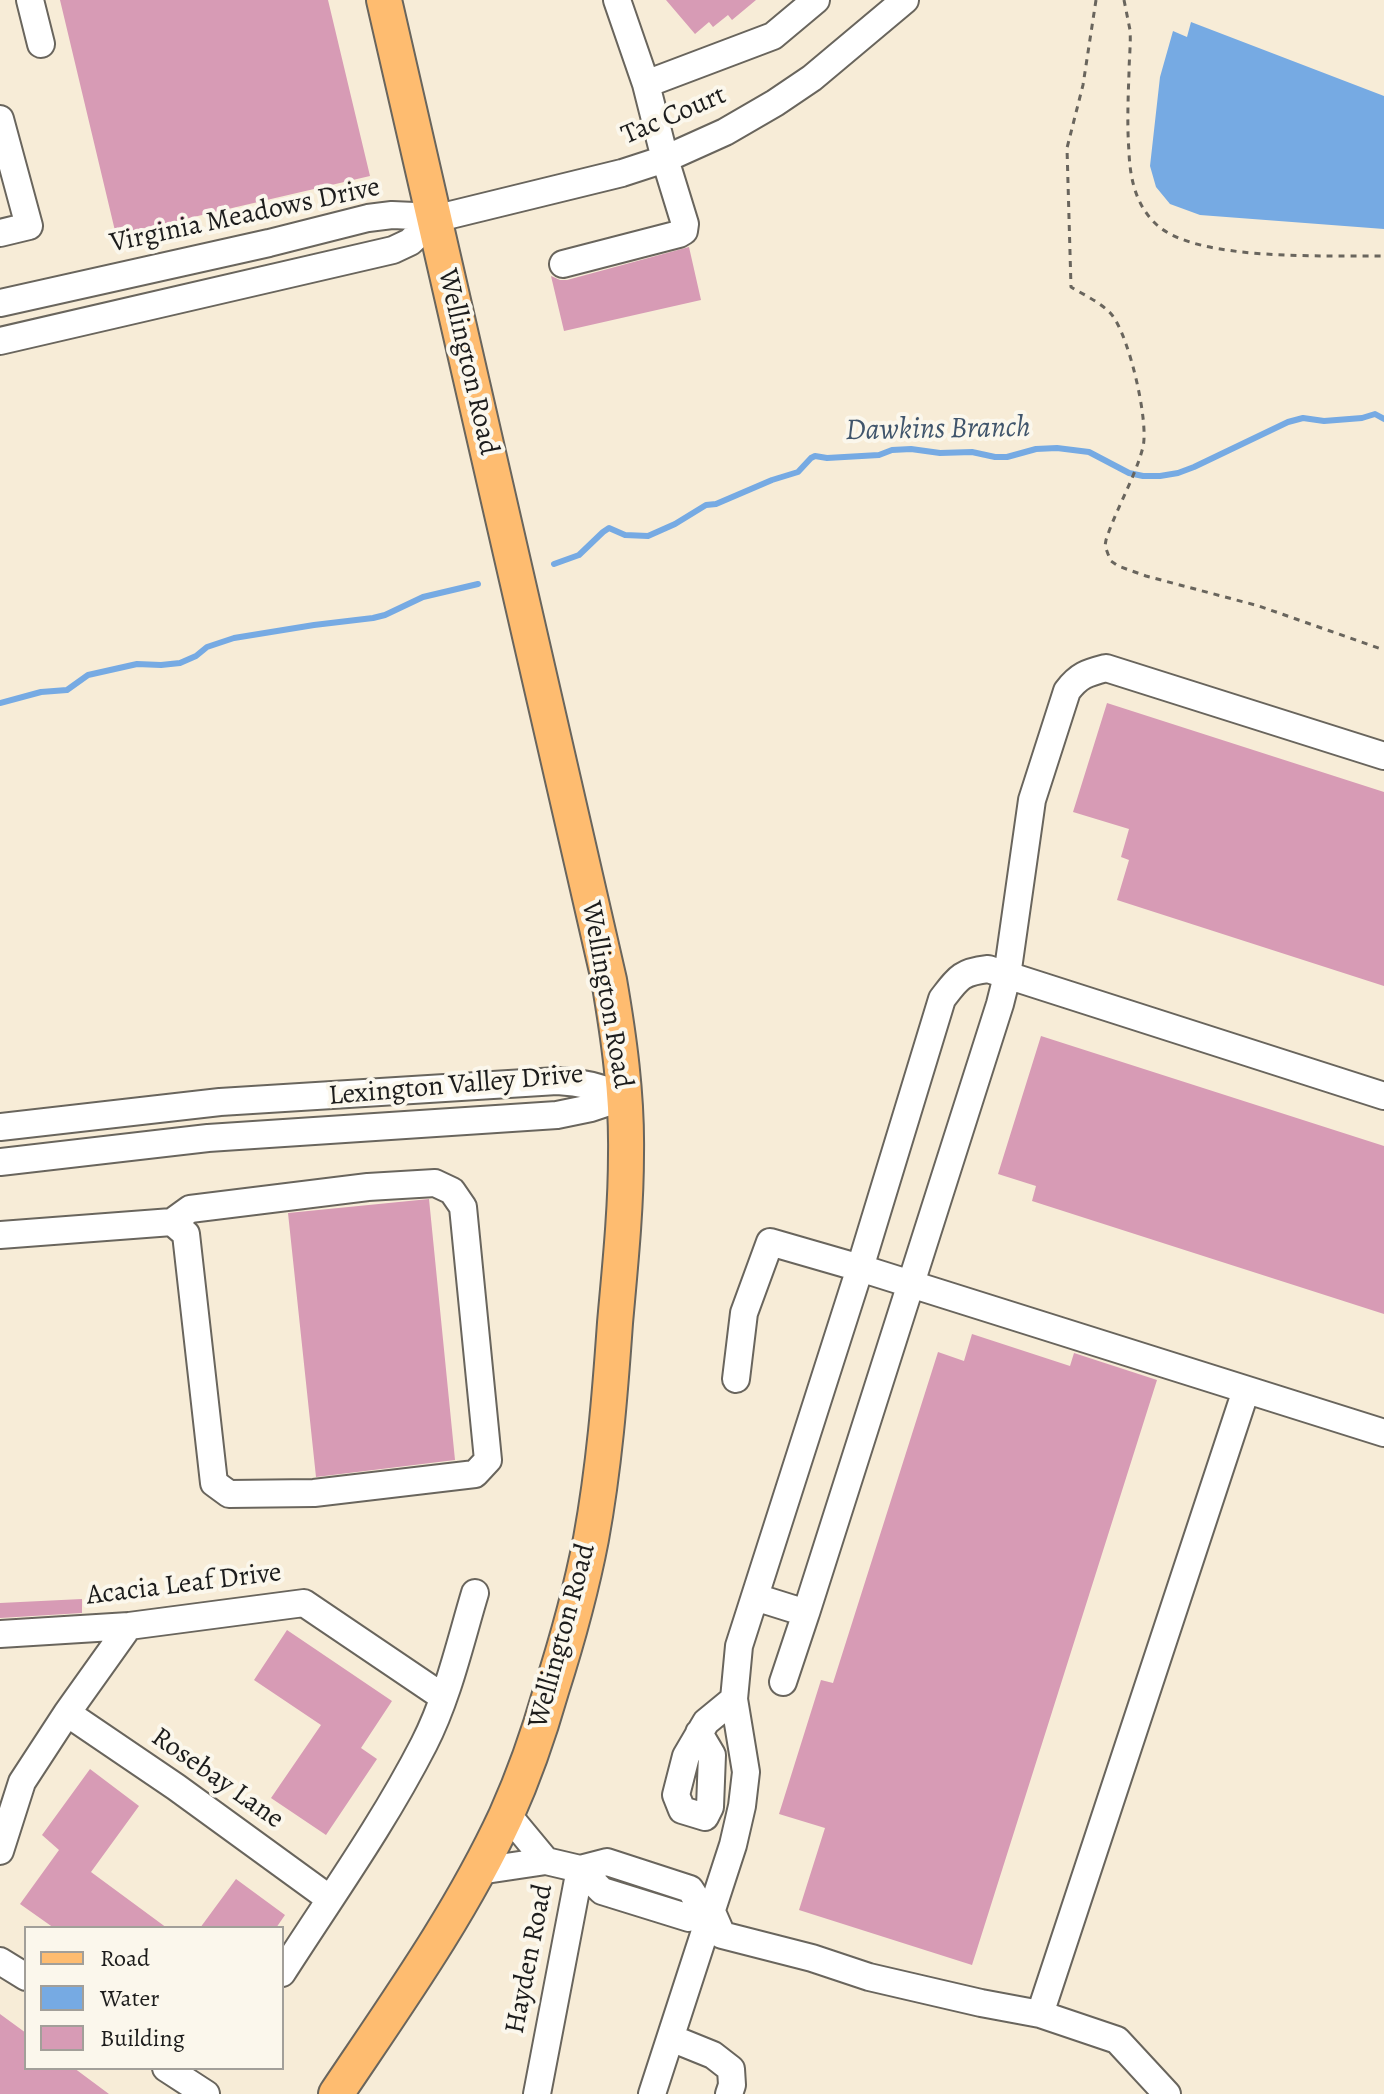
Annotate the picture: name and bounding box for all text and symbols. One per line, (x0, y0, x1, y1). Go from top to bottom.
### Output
street label: Tac Court (617, 79, 731, 153)
street label: Virginia Meadows Drive (107, 171, 383, 261)
street label: Wellington Road (429, 266, 505, 458)
water label: Dawkins Branch (845, 410, 1031, 450)
street label: Wellington Road (573, 899, 639, 1091)
street label: Lexington Valley Drive (327, 1058, 585, 1114)
street label: Wellington Road (522, 1540, 604, 1732)
street label: Acacia Leaf Drive (85, 1556, 283, 1614)
street label: Rosebay Lane (144, 1721, 290, 1837)
street label: Hayden Road (499, 1881, 561, 2037)
legend (24, 1926, 284, 2070)
text: Road (100, 1942, 150, 1974)
text: Water (100, 1982, 160, 2014)
text: Building (100, 2022, 185, 2054)

